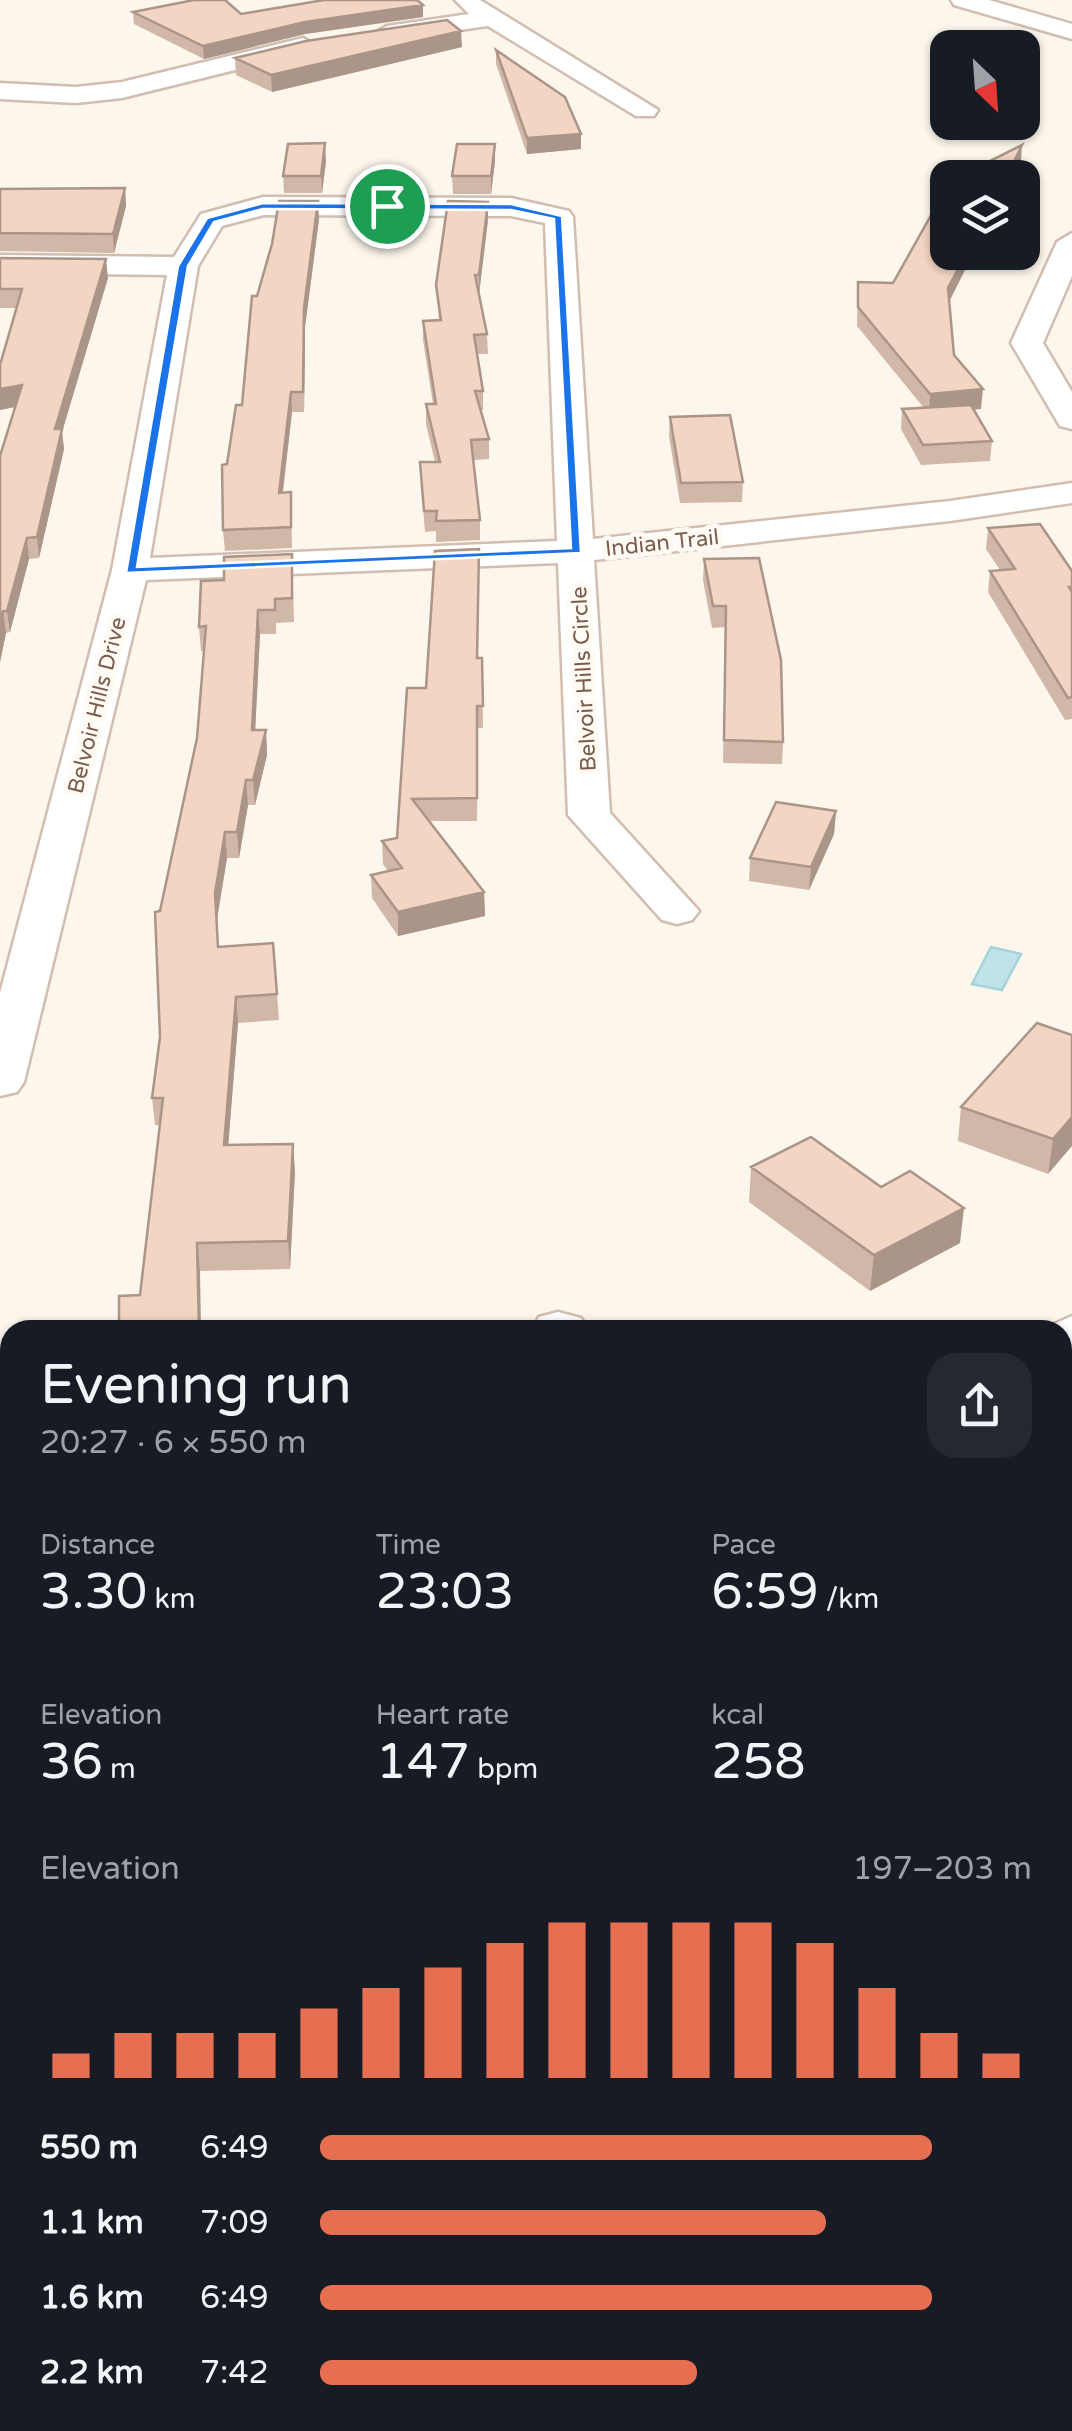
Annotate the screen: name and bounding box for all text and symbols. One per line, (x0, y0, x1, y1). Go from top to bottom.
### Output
north arrow (930, 30, 1040, 140)
map controls (930, 30, 1040, 270)
button: layers (930, 160, 1040, 270)
pin (345, 164, 430, 249)
icon: arrive (360, 179, 415, 234)
street label: Indian Trail (604, 524, 720, 562)
street label: Belvoir Hills Circle (566, 586, 602, 772)
street label: Belvoir Hills Drive (62, 614, 131, 796)
text: Evening run (40, 1353, 352, 1419)
button: share (927, 1353, 1032, 1458)
text: 20:27 · 6 × 550 m (40, 1424, 306, 1462)
text: Distance (40, 1528, 155, 1562)
text: Time (376, 1528, 441, 1562)
text: Pace (711, 1528, 776, 1562)
text: 3.30 (40, 1562, 147, 1622)
text: 23:03 (376, 1562, 514, 1622)
text: 6:59 (711, 1562, 819, 1622)
text: km (147, 1582, 195, 1616)
text: /km (819, 1582, 879, 1616)
text: Elevation (40, 1698, 162, 1732)
text: Heart rate (376, 1698, 509, 1732)
text: kcal (711, 1698, 764, 1732)
text: 36 (40, 1732, 103, 1792)
text: 147 (376, 1732, 470, 1792)
text: 258 (711, 1732, 806, 1792)
text: m (103, 1752, 136, 1786)
text: bpm (470, 1752, 538, 1786)
text: Elevation (40, 1850, 180, 1888)
text: 197–203 m (852, 1850, 1032, 1888)
text: 550 m (40, 2129, 138, 2167)
text: 6:49 (200, 2129, 269, 2167)
text: 1.1 km (40, 2204, 144, 2242)
text: 7:09 (200, 2204, 269, 2242)
text: 1.6 km (40, 2279, 144, 2317)
text: 6:49 (200, 2279, 269, 2317)
text: 2.2 km (40, 2354, 144, 2392)
text: 7:42 (200, 2354, 269, 2392)

